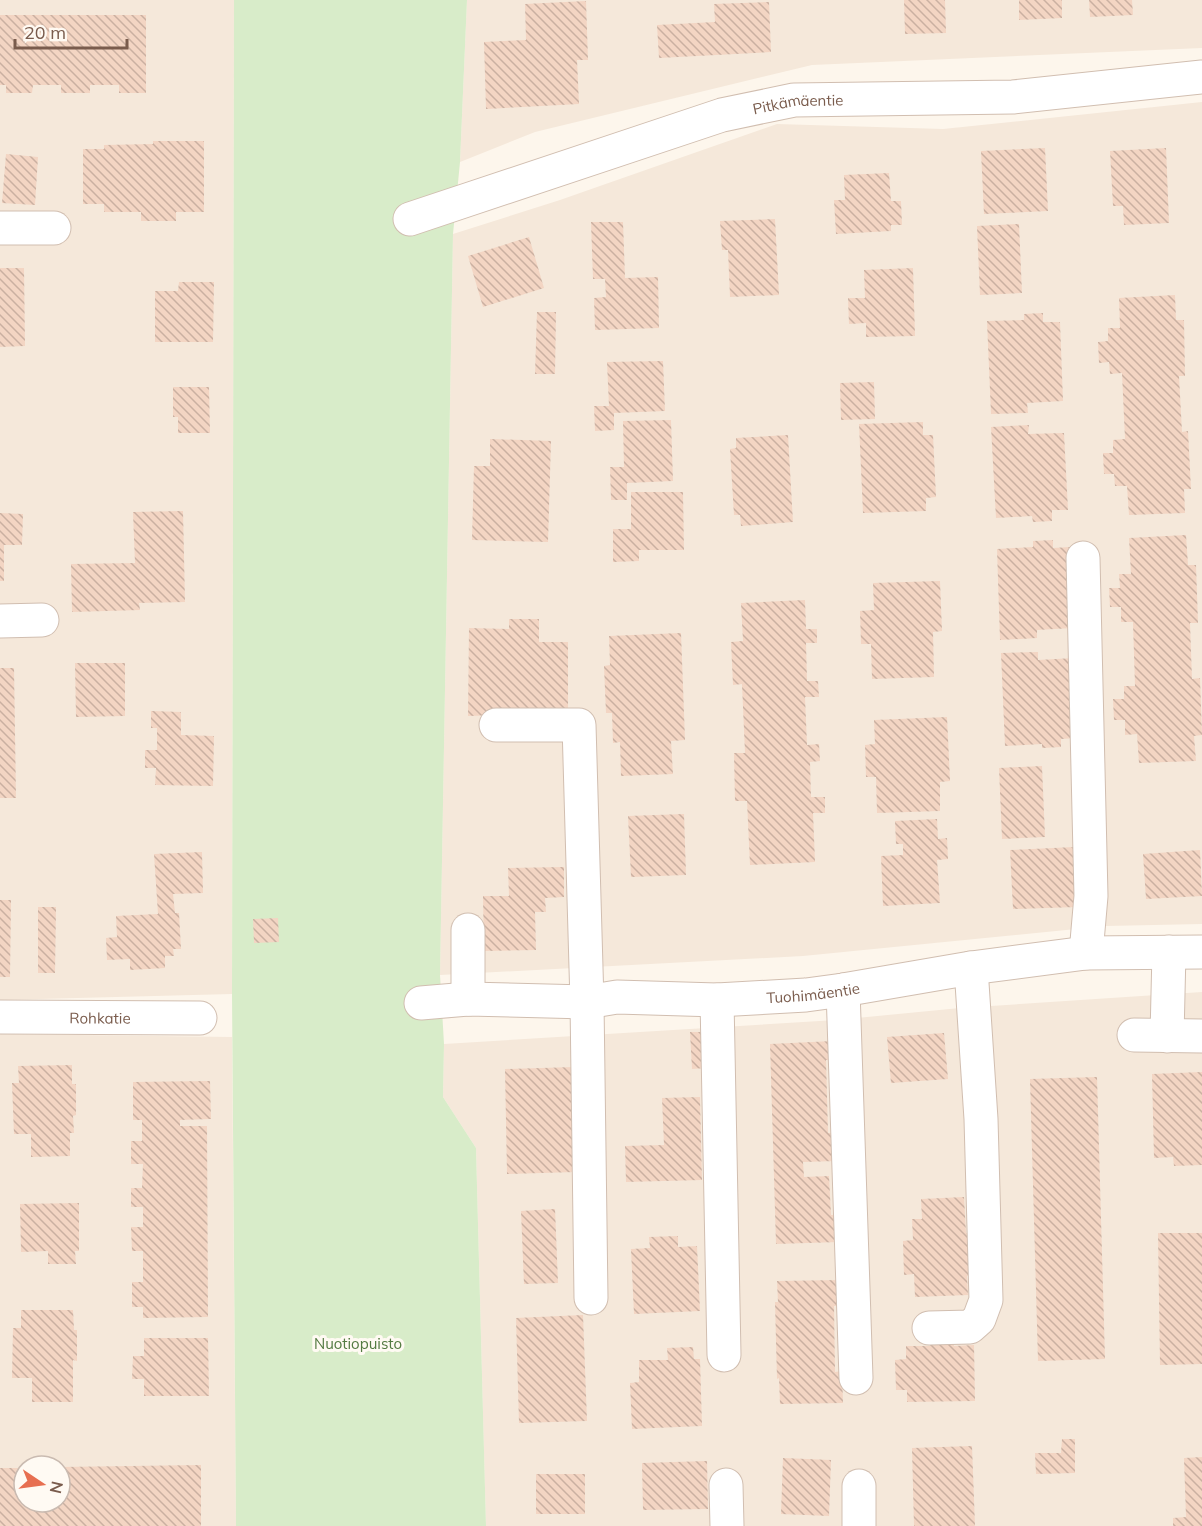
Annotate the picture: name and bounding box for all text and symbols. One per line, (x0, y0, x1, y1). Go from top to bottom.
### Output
scale bar (15, 12, 128, 50)
text: 20 m (24, 21, 66, 44)
street label: Pitkämäentie (751, 89, 843, 118)
street label: Tuohimäentie (766, 978, 861, 1007)
street label: Rohkatie (69, 1008, 131, 1027)
park label: Nuotiopuisto (314, 1334, 402, 1353)
north arrow (12, 1454, 72, 1514)
text: N (46, 1479, 68, 1496)

